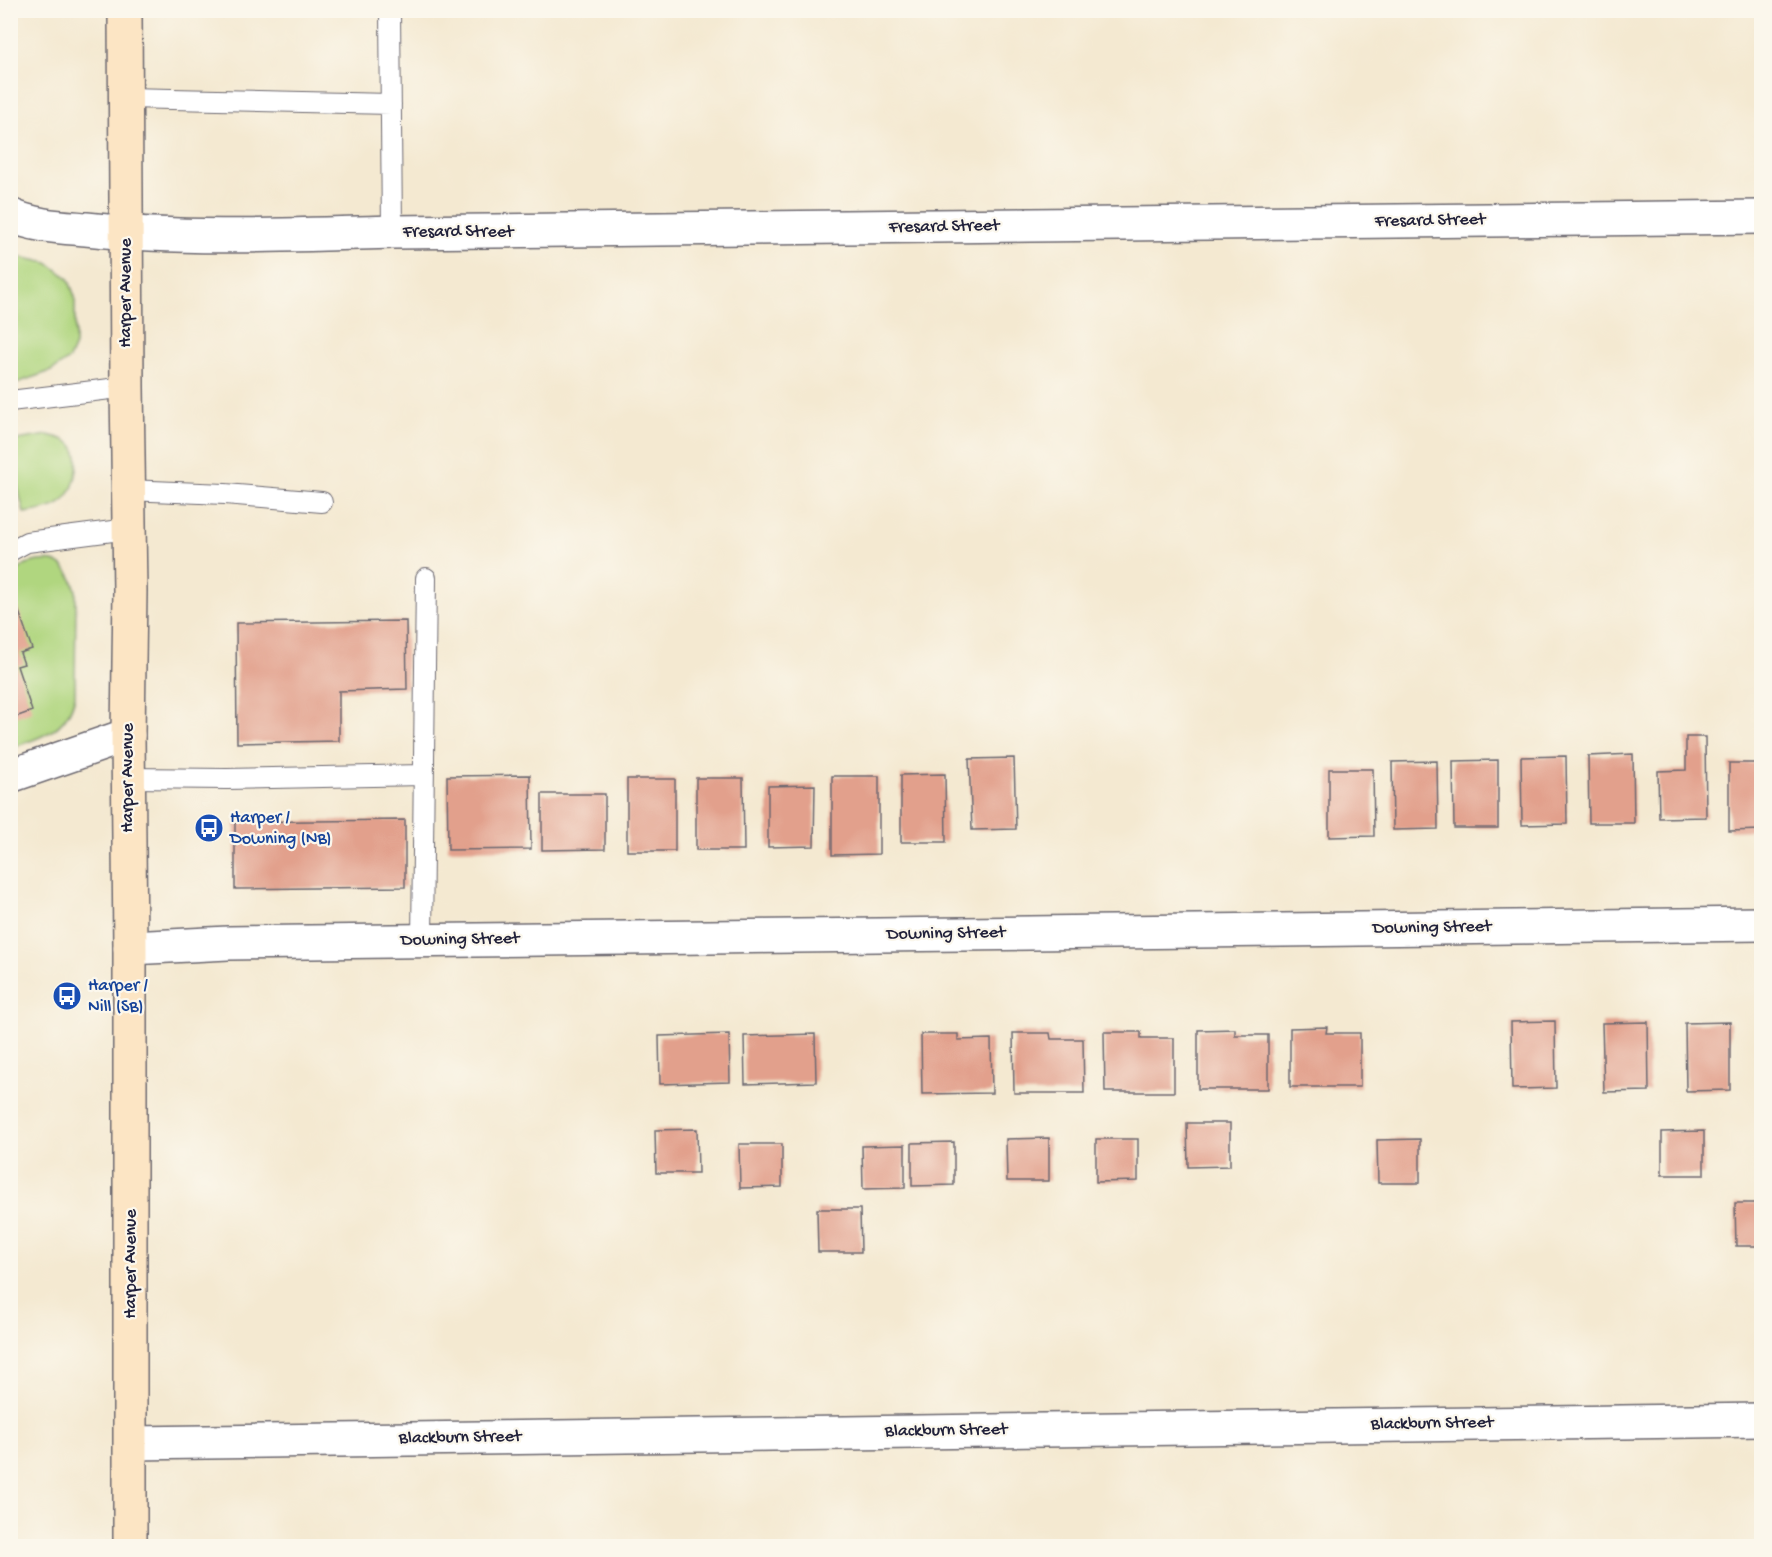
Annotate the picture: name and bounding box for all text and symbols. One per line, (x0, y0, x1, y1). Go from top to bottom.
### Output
street label: Fresard Street (1373, 210, 1487, 232)
street label: Fresard Street (887, 216, 1001, 238)
street label: Fresard Street (402, 222, 515, 243)
street label: Harper Avenue (116, 238, 137, 348)
street label: Harper Avenue (118, 723, 139, 833)
place label: Harper / Downing (NB) (229, 808, 332, 850)
bus stop icon: Harper / Downing (NB) (193, 812, 225, 844)
street label: Downing Street (1372, 916, 1493, 940)
street label: Downing Street (886, 922, 1007, 946)
street label: Downing Street (400, 928, 521, 952)
place label: Harper / Nill (SB) (88, 976, 148, 1018)
bus stop icon: Harper / Nill (SB) (51, 980, 83, 1012)
street label: Harper Avenue (121, 1209, 142, 1319)
street label: Blackburn Street (1370, 1412, 1495, 1436)
street label: Blackburn Street (884, 1419, 1009, 1443)
street label: Blackburn Street (398, 1426, 523, 1450)

